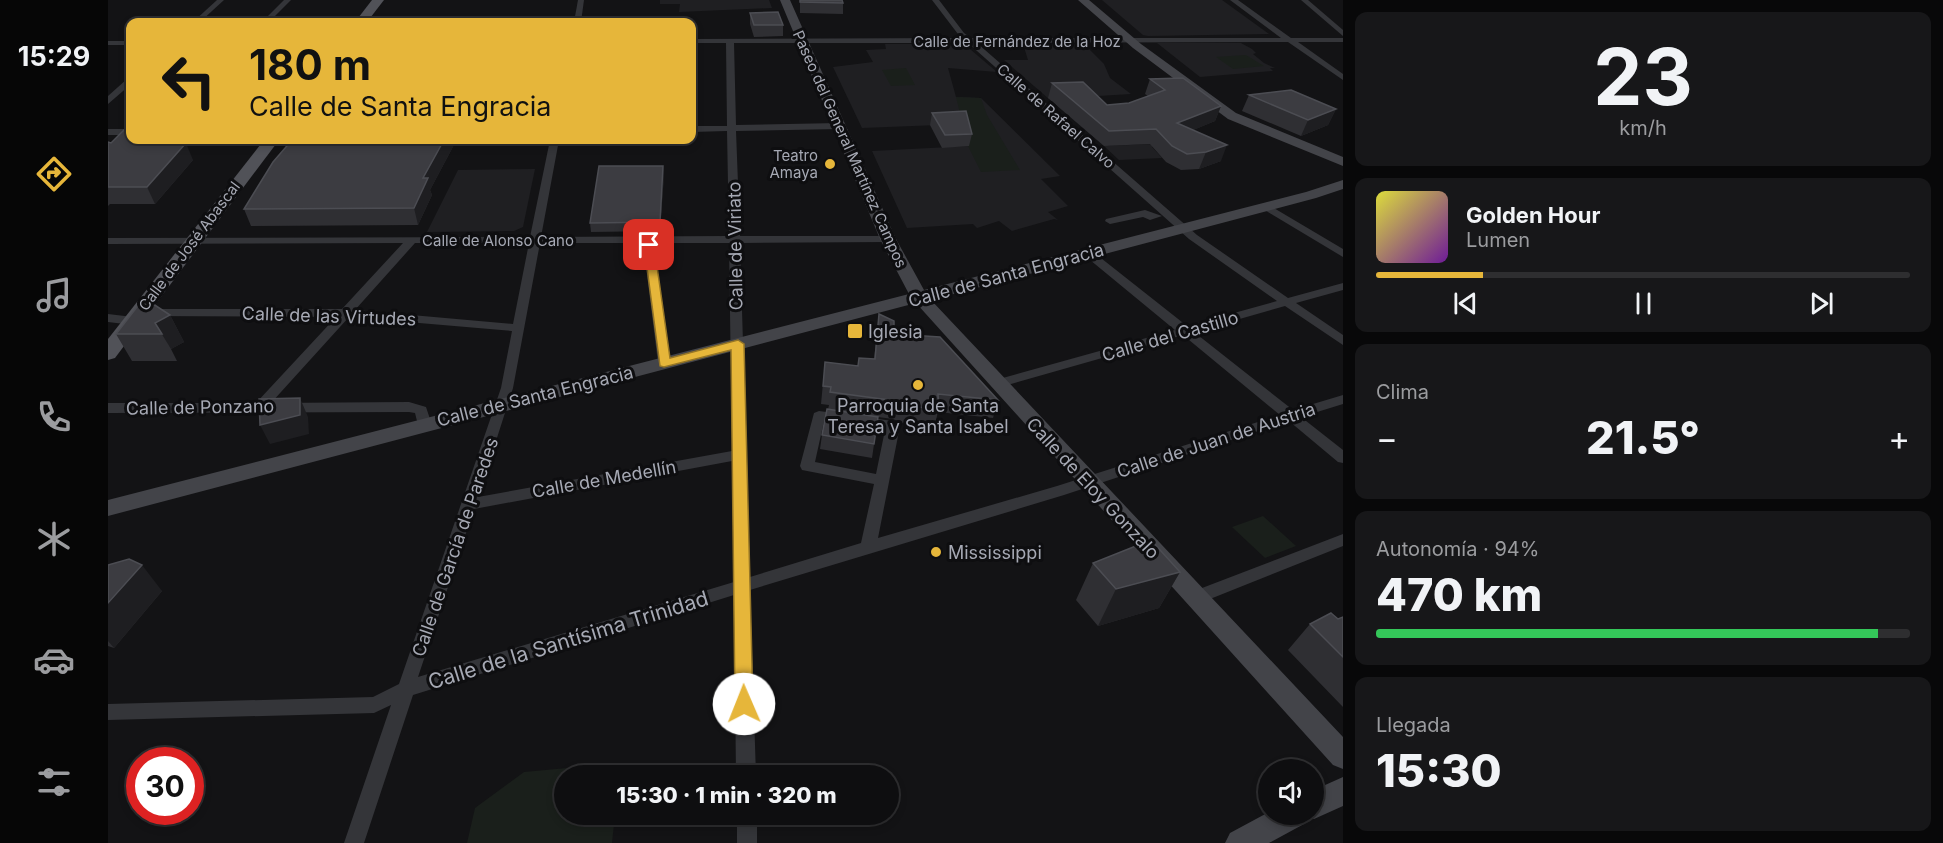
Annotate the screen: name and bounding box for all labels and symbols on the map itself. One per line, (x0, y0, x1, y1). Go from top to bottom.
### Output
street label: Paseo del General Martínez Campos (789, 27, 911, 271)
street label: Calle de Fernández de la Hoz (913, 32, 1121, 51)
street label: Calle de Rafael Calvo (993, 60, 1119, 172)
place label: Teatro Amaya (770, 146, 818, 182)
marker: Teatro Amaya (823, 157, 837, 171)
street label: Calle de José Abascal (134, 178, 244, 314)
street label: Calle de Viriato (723, 181, 747, 311)
pin (623, 219, 674, 270)
street label: Calle de Alonso Cano (422, 231, 574, 250)
street label: Calle de Santa Engracia (906, 239, 1106, 311)
street label: Calle de las Virtudes (241, 302, 417, 330)
street label: Calle del Castillo (1099, 306, 1241, 366)
place label: Iglesia (868, 321, 923, 342)
marker: Iglesia (846, 322, 864, 340)
street label: Calle de Santa Engracia (435, 361, 635, 431)
marker: Parroquia de Santa Teresa y Santa Isabel (911, 378, 925, 392)
street label: Calle de Ponzano (126, 395, 274, 419)
place label: Parroquia de Santa Teresa y Santa Isabel (827, 395, 1009, 437)
street label: Calle de Juan de Austria (1114, 398, 1318, 482)
street label: Calle de Eloy Gonzalo (1022, 413, 1164, 563)
street label: Calle de García de Paredes (408, 435, 502, 659)
street label: Calle de Medellín (530, 456, 678, 502)
place label: Mississippi (948, 542, 1042, 563)
marker: Mississippi (929, 545, 943, 559)
street label: Calle de la Santísima Trinidad (425, 585, 711, 695)
position arrow (712, 672, 776, 736)
speed limit sign: 30 (126, 747, 204, 825)

